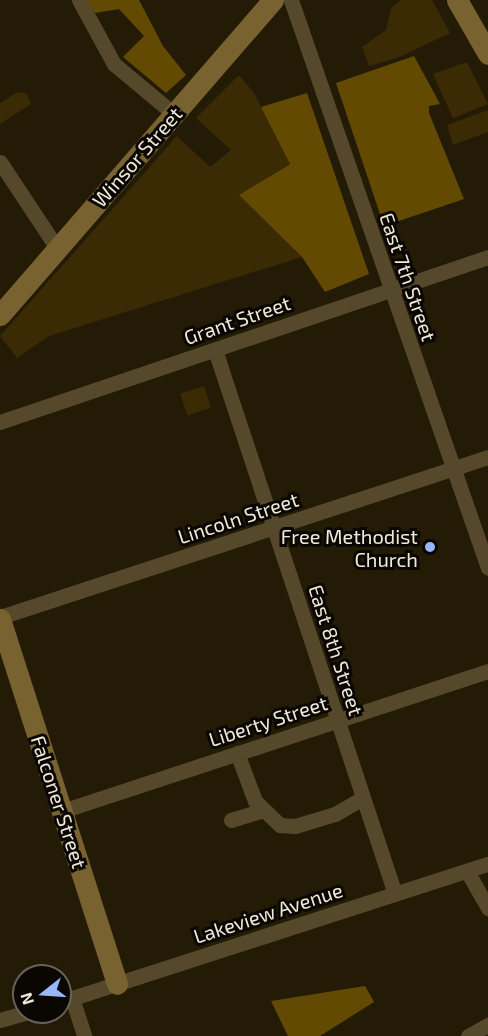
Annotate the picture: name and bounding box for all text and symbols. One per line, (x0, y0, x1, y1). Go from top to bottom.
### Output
street label: Winsor Street (87, 102, 187, 212)
street label: East 7th Street (375, 210, 441, 344)
street label: Grant Street (181, 291, 293, 349)
street label: Lincoln Street (175, 487, 301, 549)
place label: Free Methodist Church (281, 524, 418, 571)
marker: Free Methodist Church (423, 540, 437, 554)
street label: East 8th Street (304, 582, 368, 718)
street label: Liberty Street (205, 690, 331, 752)
street label: Falconer Street (26, 732, 92, 872)
street label: Lakeview Avenue (190, 877, 346, 949)
north arrow (12, 964, 72, 1024)
text: N (15, 991, 37, 1007)

